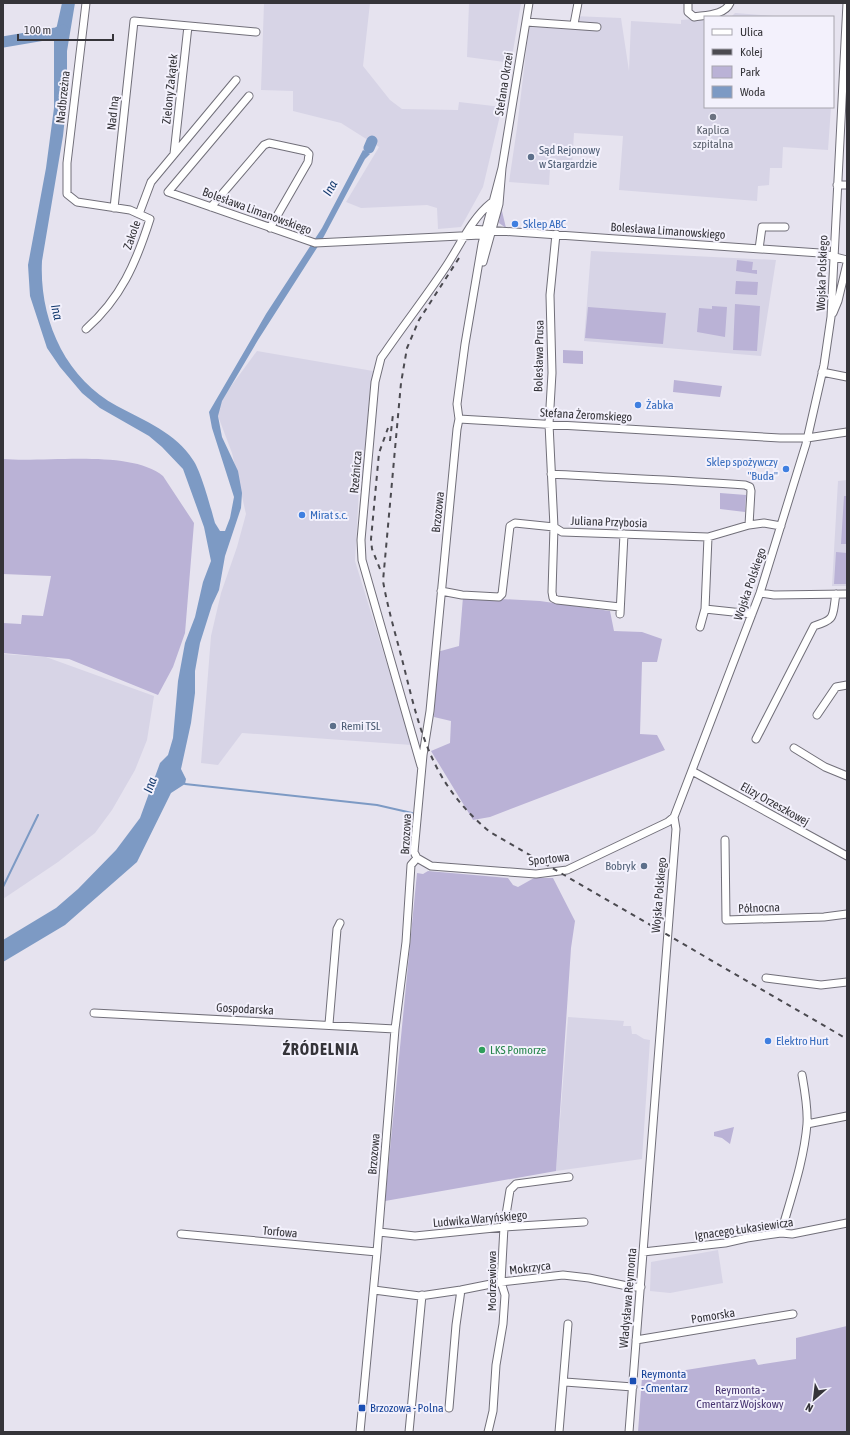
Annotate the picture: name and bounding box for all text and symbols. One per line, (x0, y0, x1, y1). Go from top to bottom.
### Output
scale bar (18, 16, 113, 42)
legend (704, 16, 834, 108)
text: 100 m (24, 23, 51, 37)
text: Ulica (740, 25, 763, 39)
text: Kolej (740, 45, 763, 59)
street label: Stefana Okrzei (492, 51, 516, 117)
street label: Zielony Zakątek (159, 52, 181, 125)
text: Park (740, 65, 761, 79)
street label: Nadbrzeżna (53, 70, 73, 124)
text: Woda (740, 85, 765, 99)
street label: Nad Iną (104, 95, 122, 131)
marker: Kaplica szpitalna (708, 112, 718, 122)
place label: Kaplica szpitalna (693, 123, 733, 151)
place label: Sąd Rejonowy w Stargardzie (539, 143, 600, 171)
marker: Sąd Rejonowy w Stargardzie (526, 152, 536, 162)
water label: Ina (320, 177, 340, 199)
street label: Bolesława Limanowskiego (201, 185, 314, 237)
place label: Sklep ABC (523, 217, 567, 231)
street label: Zakole (120, 218, 144, 252)
marker: Sklep ABC (510, 219, 520, 229)
street label: Bolesława Limanowskiego (610, 220, 726, 242)
street label: Wojska Polskiego (814, 234, 830, 311)
water label: Ina (48, 303, 66, 321)
street label: Bolesława Prusa (531, 320, 547, 392)
place label: Żabka (646, 398, 674, 412)
marker: Żabka (633, 400, 643, 410)
street label: Stefana Żeromskiego (540, 406, 633, 424)
street label: Rzeźnicza (347, 450, 365, 494)
place label: Sklep spożywczy "Buda" (706, 455, 778, 483)
marker: Sklep spożywczy "Buda" (781, 464, 791, 474)
street label: Brzozowa (429, 491, 447, 533)
place label: Mirat s.c. (310, 508, 348, 522)
marker: Mirat s.c. (297, 510, 307, 520)
street label: Juliana Przybosia (570, 514, 648, 530)
street label: Wojska Polskiego (731, 545, 769, 622)
place label: Remi TSL (341, 719, 381, 733)
marker: Remi TSL (328, 721, 338, 731)
water label: Ina (140, 775, 160, 795)
street label: Elizy Orzeszkowej (738, 779, 812, 829)
street label: Brzozowa (398, 813, 414, 855)
street label: Sportowa (528, 850, 570, 868)
street label: Wojska Polskiego (649, 856, 669, 933)
place label: Bobryk (605, 859, 637, 873)
marker: Bobryk (639, 861, 649, 871)
street label: Północna (738, 900, 780, 916)
street label: Gospodarska (216, 1001, 274, 1017)
place label: Elektro Hurt (776, 1034, 829, 1048)
marker: Elektro Hurt (763, 1036, 773, 1046)
district label: ŹRÓDELNIA (283, 1040, 359, 1058)
place label: LKS Pomorze (490, 1043, 546, 1057)
marker: LKS Pomorze (477, 1045, 487, 1055)
street label: Brzozowa (365, 1133, 383, 1175)
street label: Ludwika Waryńskiego (432, 1208, 528, 1230)
street label: Ignacego Łukasiewicza (694, 1215, 794, 1243)
street label: Torfowa (262, 1223, 298, 1241)
street label: Władysława Reymonta (617, 1247, 639, 1349)
street label: Modrzewiowa (485, 1251, 499, 1311)
street label: Mokrzyca (508, 1259, 552, 1277)
street label: Pomorska (690, 1306, 736, 1326)
place label: Reymonta - Cmentarz (641, 1367, 689, 1395)
marker: Reymonta - Cmentarz (628, 1376, 638, 1386)
north arrow (794, 1379, 834, 1419)
park label: Reymonta - Cmentarz Wojskowy (696, 1383, 784, 1411)
place label: Brzozowa - Polna (370, 1401, 444, 1415)
text: N (804, 1401, 815, 1415)
marker: Brzozowa - Polna (357, 1403, 367, 1413)

